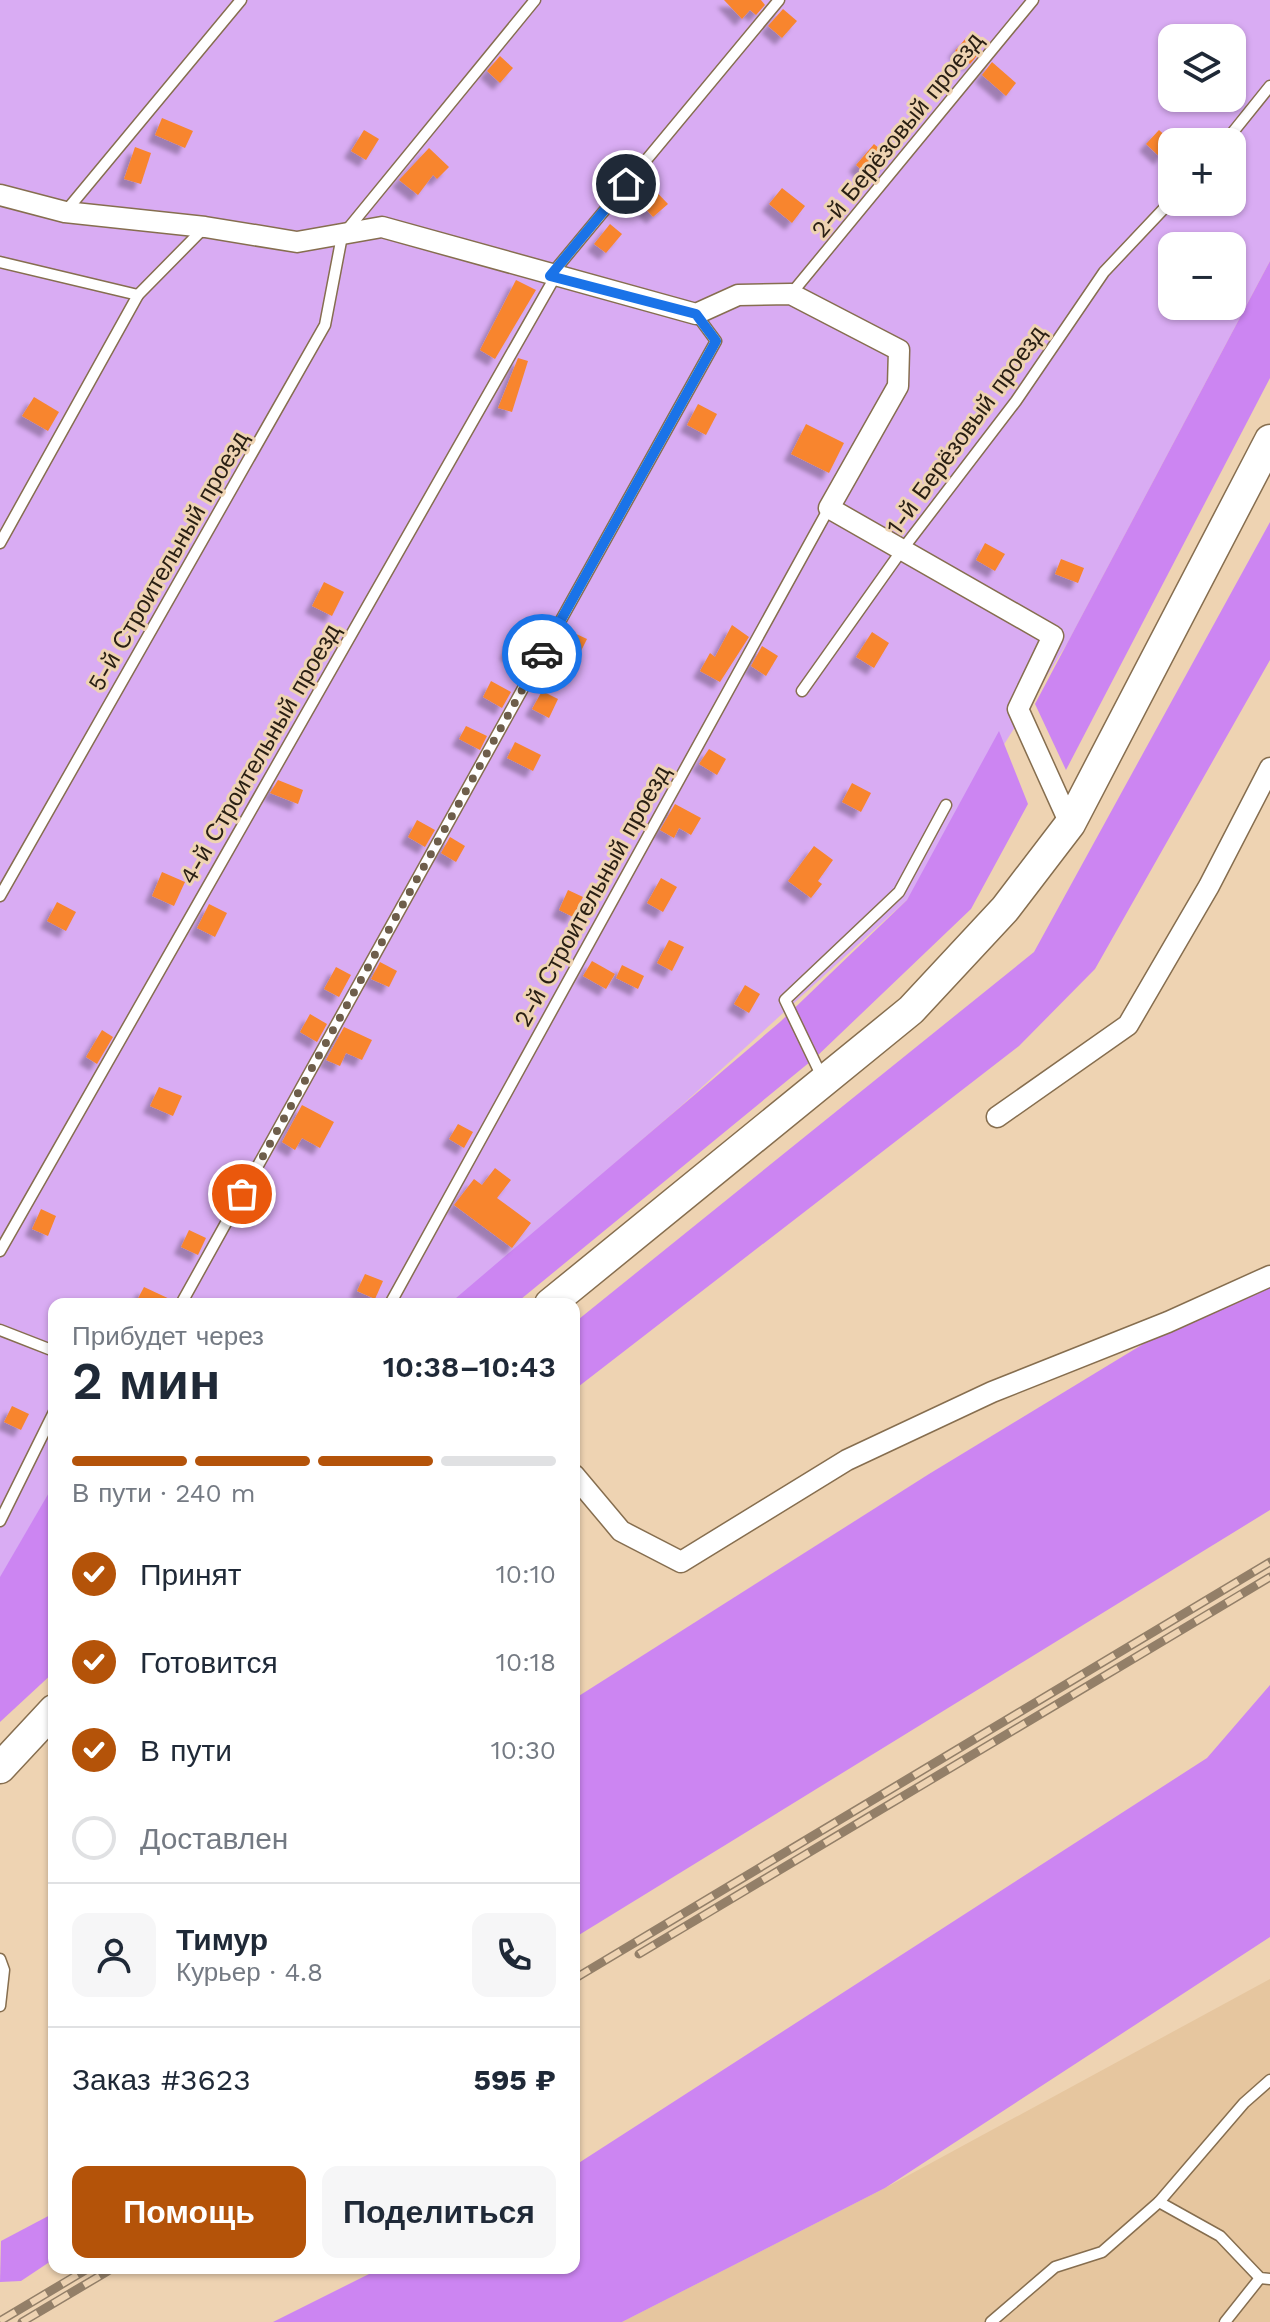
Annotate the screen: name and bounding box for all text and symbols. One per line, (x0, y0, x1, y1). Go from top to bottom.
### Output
map controls (1158, 24, 1246, 320)
button: layers (1158, 24, 1246, 112)
street label: 2-й Берёзовый проезд (806, 27, 988, 243)
button: + (1158, 128, 1246, 216)
pin (592, 150, 660, 218)
icon: home (604, 162, 648, 206)
button: − (1158, 232, 1246, 320)
street label: 1-й Берёзовый проезд (881, 320, 1051, 540)
street label: 5-й Строительный проезд (82, 426, 254, 696)
courier (502, 614, 582, 694)
street label: 4-й Строительный проезд (174, 619, 346, 889)
icon: car (520, 632, 564, 676)
street label: 2-й Строительный проезд (508, 760, 676, 1032)
pin (208, 1160, 276, 1228)
icon: bag (220, 1172, 264, 1216)
text: Прибудет через (72, 1321, 264, 1351)
text: 10:38–10:43 (383, 1349, 556, 1384)
text: 2 мин (72, 1351, 221, 1412)
text: В пути · 240 m (72, 1478, 255, 1508)
icon: check (72, 1552, 116, 1596)
text: Принят (140, 1557, 242, 1592)
text: 10:10 (496, 1559, 556, 1589)
icon: check (72, 1640, 116, 1684)
text: Готовится (140, 1645, 278, 1680)
text: 10:18 (496, 1647, 556, 1677)
icon: check (72, 1728, 116, 1772)
text: В пути (140, 1733, 232, 1768)
text: 10:30 (491, 1735, 556, 1765)
text: Доставлен (140, 1821, 288, 1856)
button: person (72, 1913, 156, 1997)
button: phone (472, 1913, 556, 1997)
text: Тимур (176, 1922, 268, 1957)
text: Курьер · 4.8 (176, 1957, 323, 1987)
text: Заказ #3623 (72, 2062, 251, 2097)
text: 595 ₽ (474, 2062, 556, 2097)
button: Помощь (72, 2166, 306, 2258)
button: Поделиться (322, 2166, 556, 2258)

